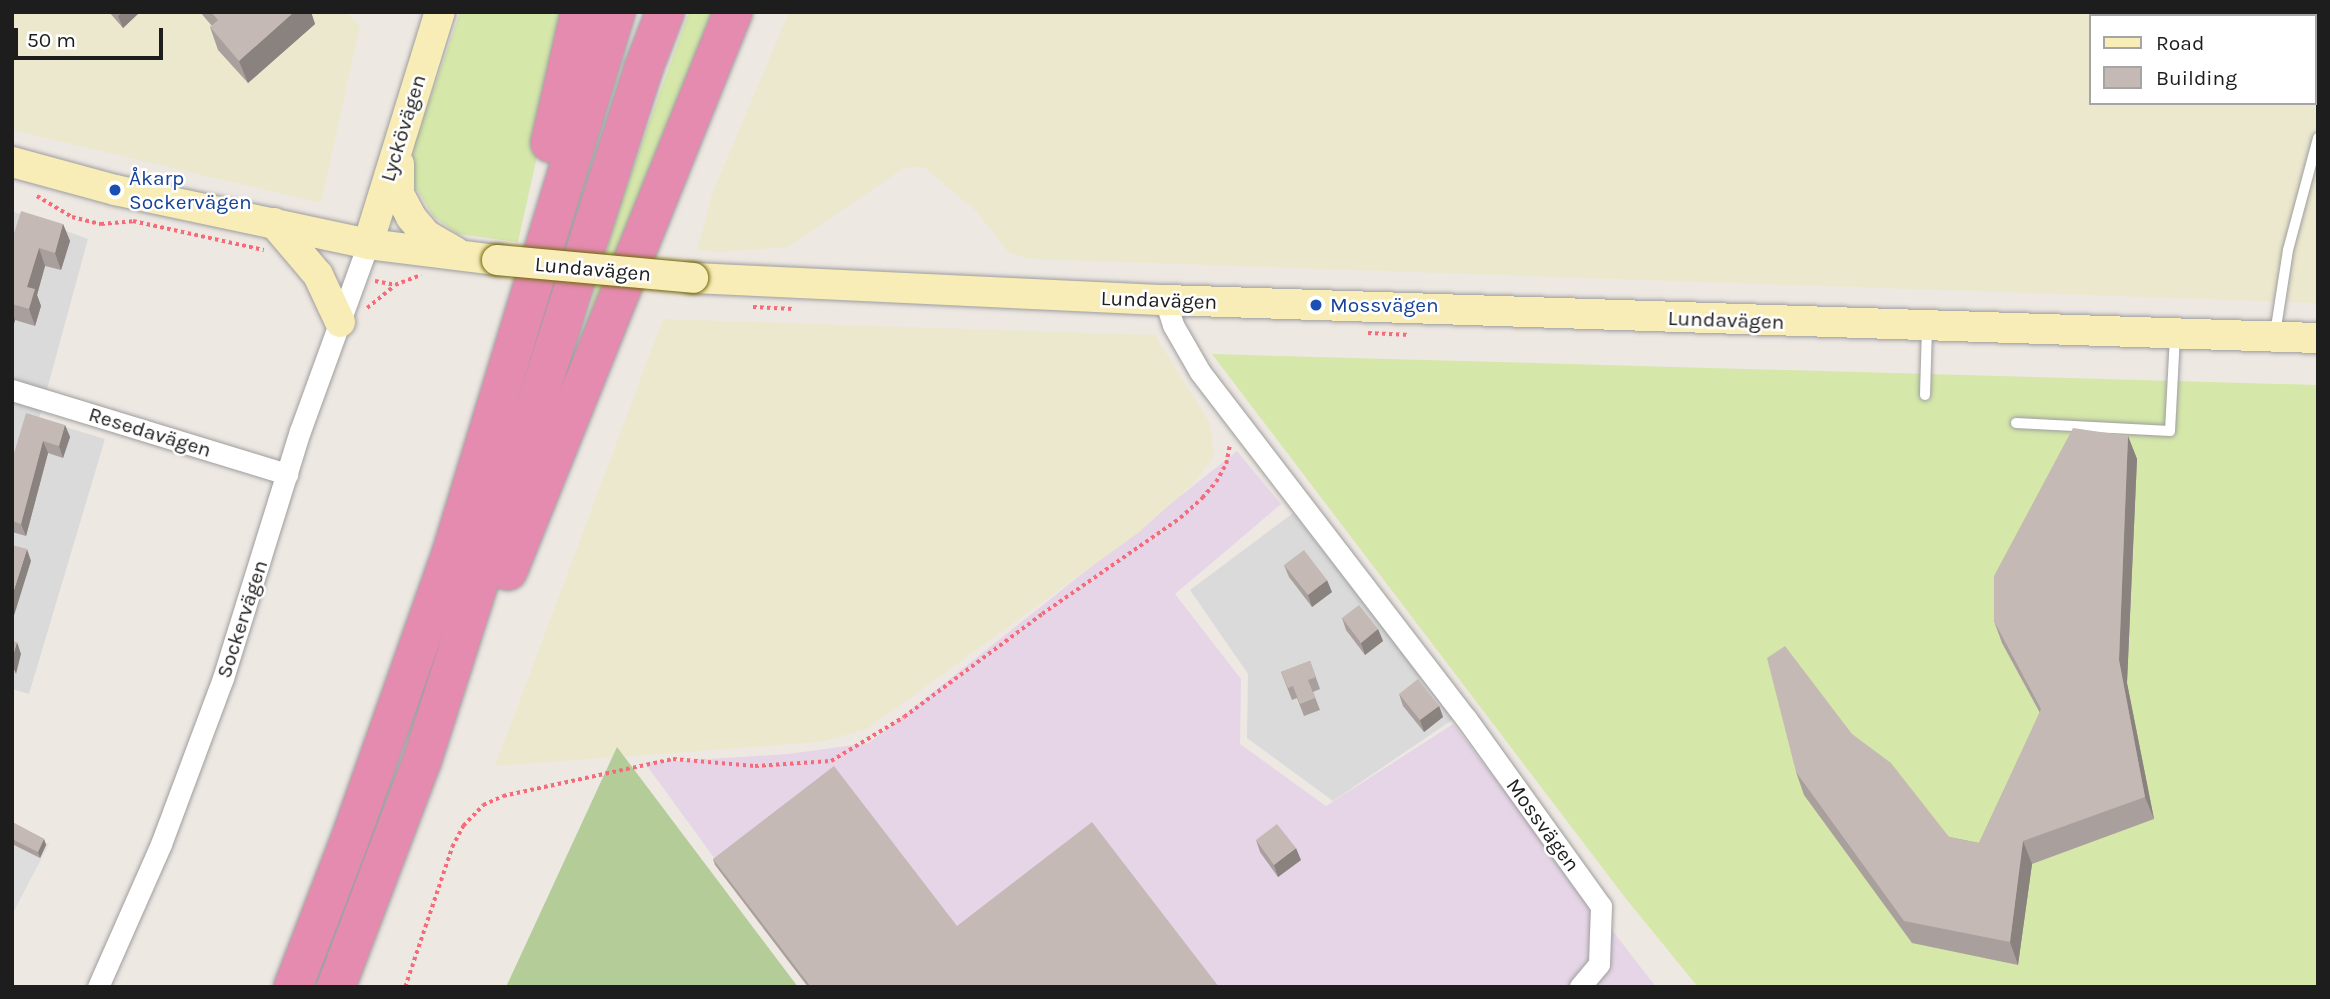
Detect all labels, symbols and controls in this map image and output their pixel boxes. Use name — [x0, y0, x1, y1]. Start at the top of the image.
scale bar — [18, 14, 166, 58]
legend — [2088, 14, 2316, 105]
text: 50 m — [27, 28, 76, 52]
text: Road — [2156, 31, 2204, 55]
text: Building — [2156, 66, 2237, 90]
street label: Lyckövägen — [375, 71, 431, 185]
place label: Åkarp Sockervägen — [129, 165, 252, 215]
marker: Åkarp Sockervägen — [107, 182, 123, 198]
street label: Lundavägen — [534, 251, 652, 287]
street label: Lundavägen — [1100, 285, 1218, 315]
place label: Mossvägen — [1330, 292, 1439, 318]
marker: Mossvägen — [1308, 297, 1324, 313]
street label: Lundavägen — [1667, 305, 1785, 335]
street label: Resedavägen — [86, 401, 214, 463]
street label: Sockervägen — [211, 557, 273, 681]
street label: Mossvägen — [1501, 774, 1585, 876]

